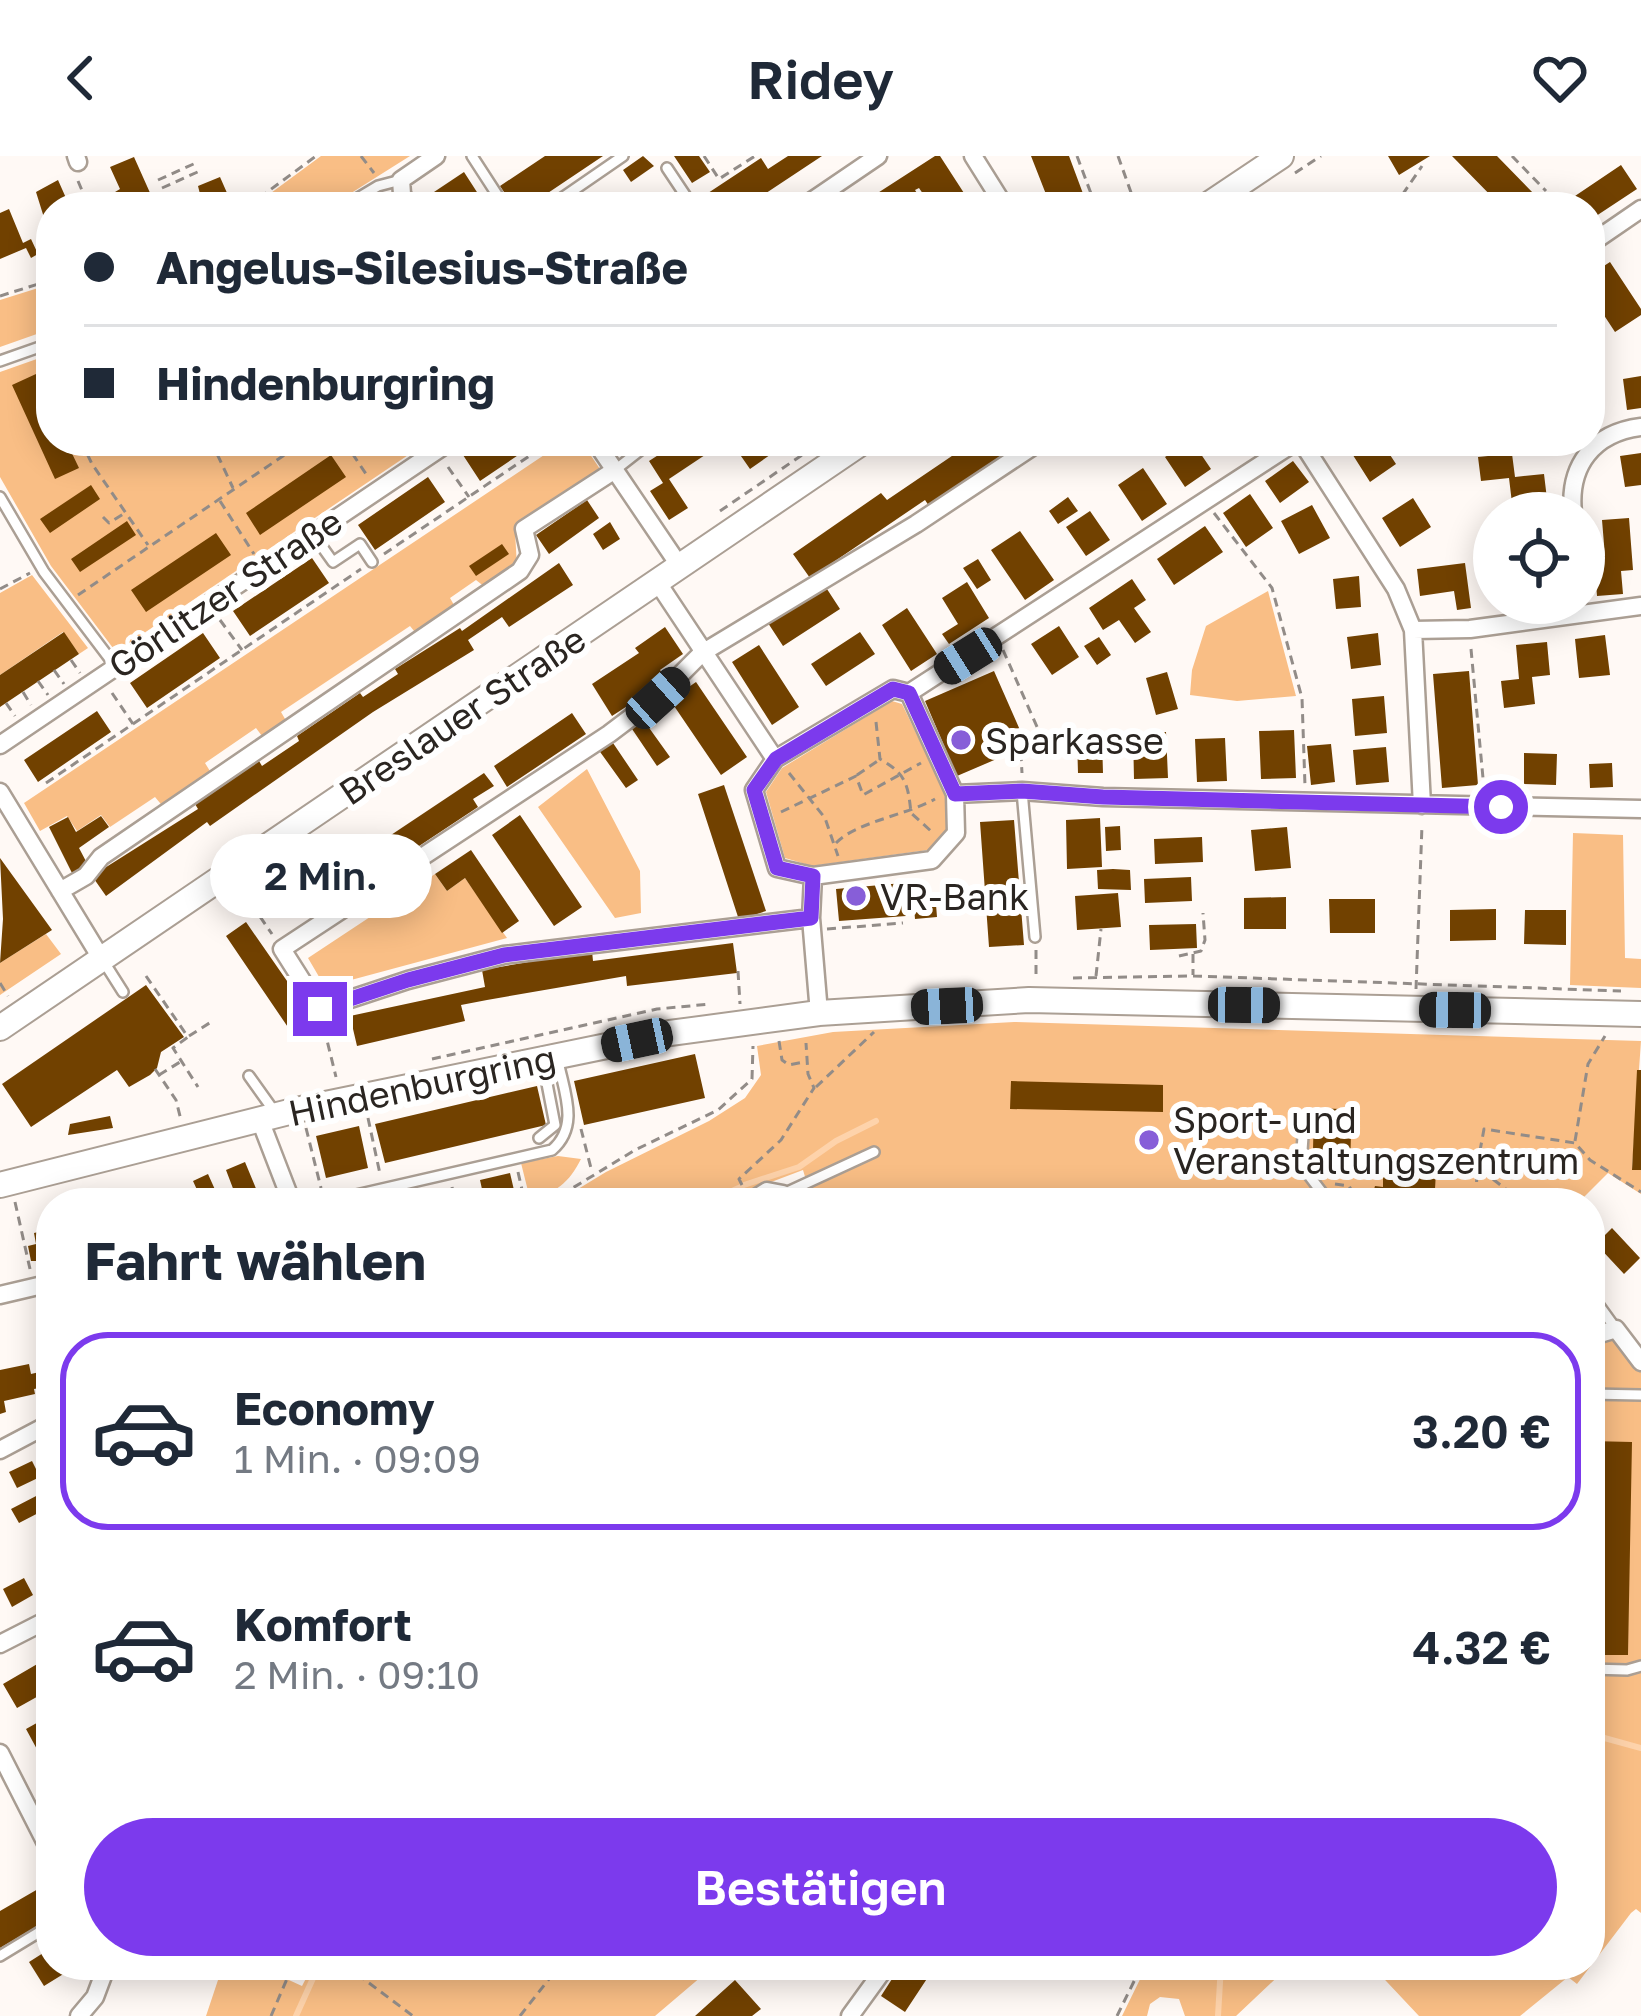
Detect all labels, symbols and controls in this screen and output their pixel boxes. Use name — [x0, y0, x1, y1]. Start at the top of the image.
icon: back — [48, 45, 114, 111]
icon: heart — [1527, 45, 1593, 111]
text: Ridey — [747, 46, 894, 111]
text: Angelus-Silesius-Straße — [156, 240, 688, 294]
text: Hindenburgring — [156, 356, 495, 410]
map controls — [1473, 492, 1605, 624]
button: locate — [1473, 492, 1605, 624]
street label: Görlitzer Straße — [100, 499, 350, 687]
street label: Breslauer Straße — [331, 617, 593, 813]
car — [928, 622, 1008, 690]
car — [619, 661, 697, 735]
place label: Sparkasse — [985, 719, 1164, 762]
marker: Sparkasse — [948, 727, 974, 753]
route start — [1474, 780, 1528, 834]
callout: 2 Min. — [209, 835, 431, 919]
text: 2 Min. — [264, 852, 378, 899]
place label: VR-Bank — [880, 875, 1029, 918]
marker: VR-Bank — [843, 883, 869, 909]
route end — [293, 982, 347, 1036]
car — [910, 986, 984, 1026]
car — [1208, 986, 1280, 1024]
car — [1419, 991, 1491, 1029]
car — [598, 1015, 676, 1065]
street label: Hindenburgring — [284, 1036, 560, 1134]
place label: Sport- und Veranstaltungszentrum — [1173, 1098, 1579, 1182]
marker: Sport- und Veranstaltungszentrum — [1136, 1127, 1162, 1153]
text: Fahrt wählen — [84, 1227, 426, 1292]
icon: car — [90, 1377, 198, 1485]
text: Economy — [234, 1381, 435, 1435]
text: 3.20 € — [1412, 1404, 1551, 1458]
text: 1 Min. · 09:09 — [234, 1435, 481, 1482]
icon: car — [90, 1593, 198, 1701]
text: Komfort — [234, 1597, 412, 1651]
text: 4.32 € — [1412, 1620, 1551, 1674]
text: 2 Min. · 09:10 — [234, 1651, 480, 1698]
button: Bestätigen — [84, 1818, 1557, 1956]

